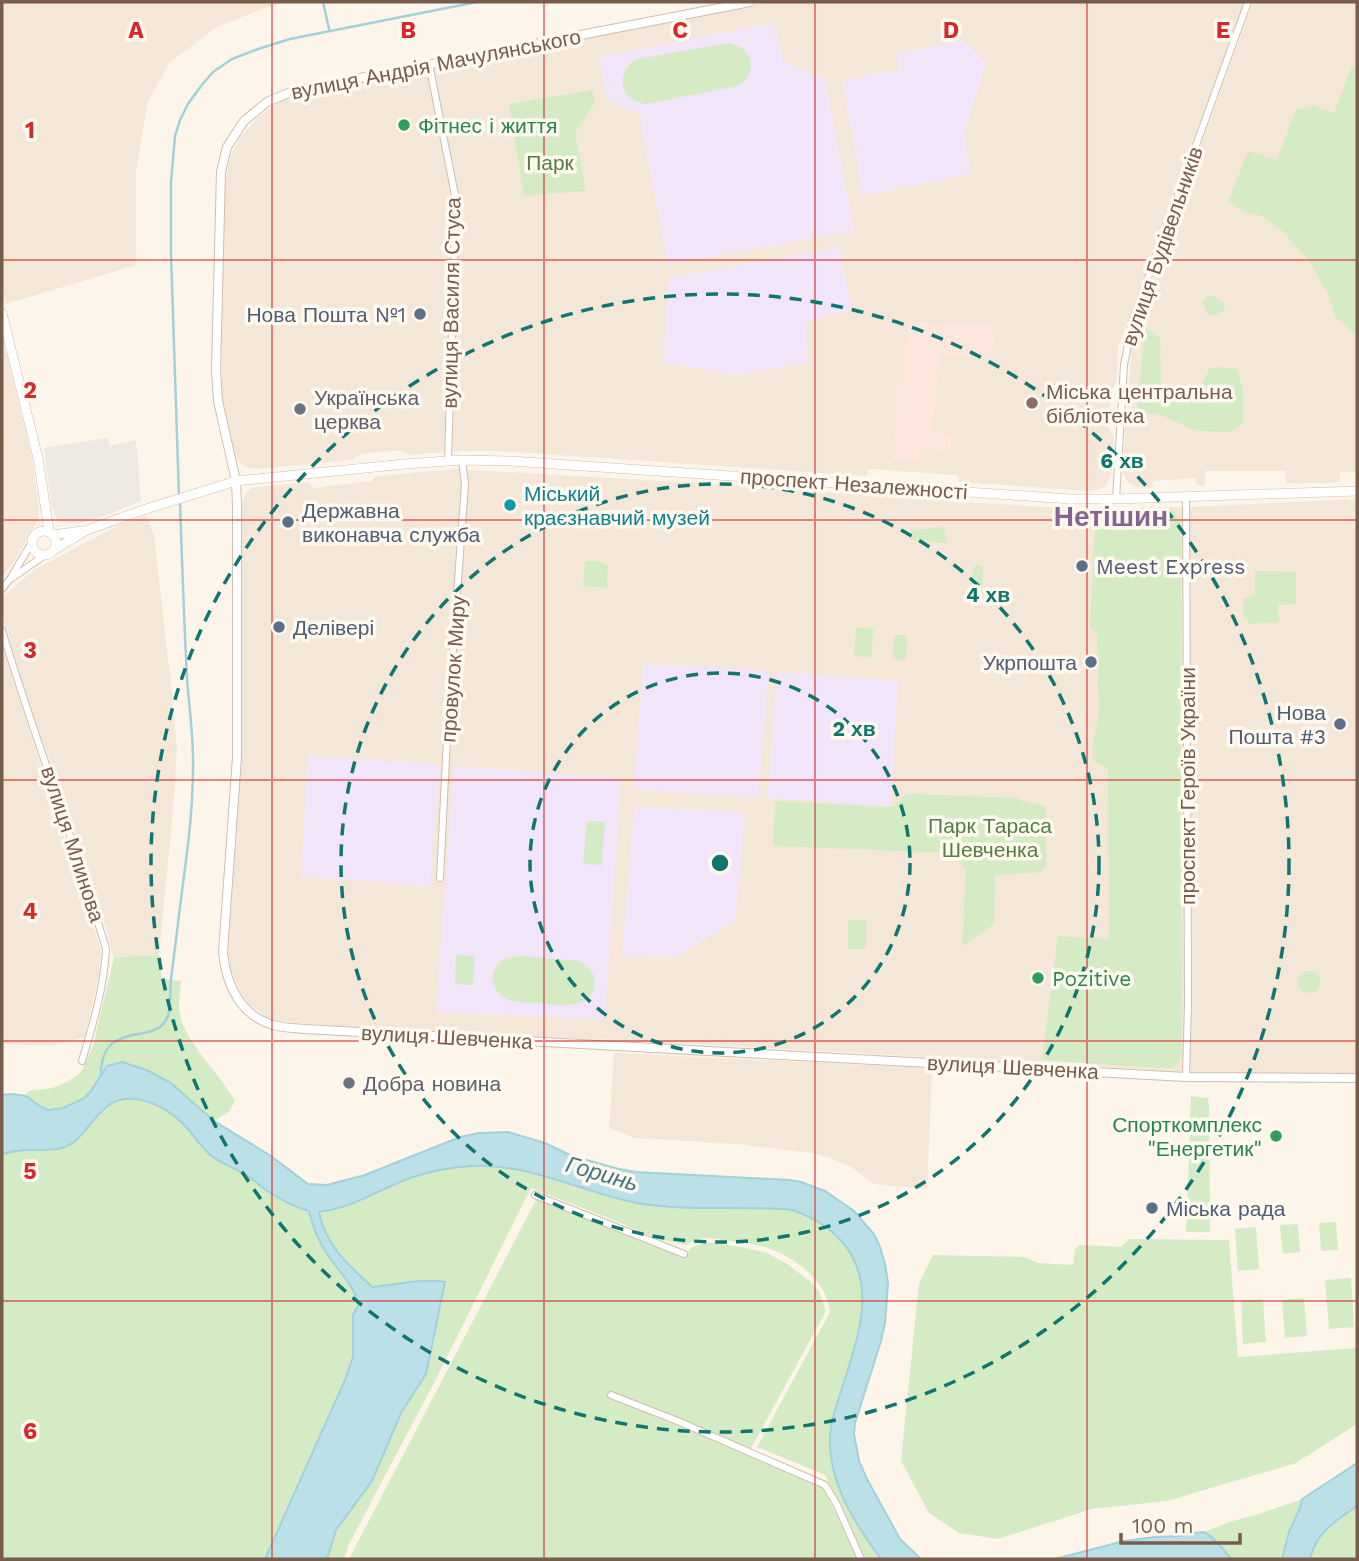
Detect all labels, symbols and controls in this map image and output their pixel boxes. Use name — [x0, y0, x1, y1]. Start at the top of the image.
text: A — [128, 17, 144, 44]
text: B — [400, 17, 416, 44]
text: C — [672, 17, 688, 44]
text: D — [943, 17, 959, 44]
text: E — [1216, 17, 1230, 44]
street label: вулиця Андрія Мачулянського — [289, 24, 583, 104]
place label: Фітнес і життя — [418, 113, 557, 138]
text: 1 — [25, 117, 35, 144]
marker: Фітнес і життя — [396, 117, 412, 133]
street label: вулиця Будівельників — [1116, 143, 1208, 349]
park label: Парк — [526, 150, 575, 175]
street label: вулиця Василя Стуса — [437, 197, 465, 409]
place label: Нова Пошта №1 — [246, 302, 406, 327]
marker: Нова Пошта №1 — [412, 306, 428, 322]
text: 2 — [23, 377, 37, 404]
place label: Міська центральна бібліотека — [1046, 379, 1233, 428]
place label: Українська церква — [314, 385, 419, 434]
marker: Міська центральна бібліотека — [1024, 395, 1040, 411]
marker: Українська церква — [292, 401, 308, 417]
text: 6 хв — [1100, 448, 1144, 473]
street label: проспект Незалежності — [739, 464, 969, 504]
place label: Міський краєзнавчий музей — [524, 481, 710, 530]
marker: Міський краєзнавчий музей — [502, 497, 518, 513]
place label: Державна виконавча служба — [302, 498, 481, 547]
district label: Нетішин — [1054, 500, 1168, 533]
marker: Державна виконавча служба — [280, 514, 296, 530]
place label: Meest Express — [1096, 554, 1245, 579]
marker: Meest Express — [1074, 558, 1090, 574]
text: 4 хв — [966, 582, 1010, 607]
street label: провулок Миру — [435, 594, 471, 743]
place label: Делівері — [293, 615, 374, 640]
marker: Делівері — [271, 619, 287, 635]
text: 3 — [23, 637, 37, 664]
place label: Укрпошта — [983, 650, 1077, 675]
marker: Укрпошта — [1083, 654, 1099, 670]
street label: проспект Героїв України — [1175, 667, 1200, 905]
place label: Нова Пошта #3 — [1228, 700, 1326, 749]
text: 2 хв — [832, 716, 876, 741]
marker: Нова Пошта #3 — [1332, 716, 1348, 732]
street label: вулиця Млинова — [36, 763, 110, 925]
park label: Парк Тараса Шевченка — [928, 813, 1052, 862]
centre of rings — [708, 851, 732, 875]
text: 4 — [23, 898, 38, 925]
place label: Pozitive — [1052, 966, 1131, 991]
marker: Pozitive — [1030, 970, 1046, 986]
street label: вулиця Шевченка — [360, 1020, 534, 1054]
street label: вулиця Шевченка — [926, 1050, 1100, 1084]
place label: Добра новина — [363, 1071, 501, 1096]
marker: Добра новина — [341, 1075, 357, 1091]
place label: Спорткомплекс "Енергетик" — [1112, 1112, 1262, 1161]
marker: Спорткомплекс "Енергетик" — [1268, 1128, 1284, 1144]
water label: Горинь — [563, 1151, 641, 1197]
text: 5 — [23, 1158, 37, 1185]
place label: Міська рада — [1166, 1196, 1286, 1221]
marker: Міська рада — [1144, 1200, 1160, 1216]
text: 6 — [23, 1418, 37, 1445]
scale bar — [1121, 1502, 1240, 1546]
text: 100 m — [1132, 1513, 1194, 1538]

